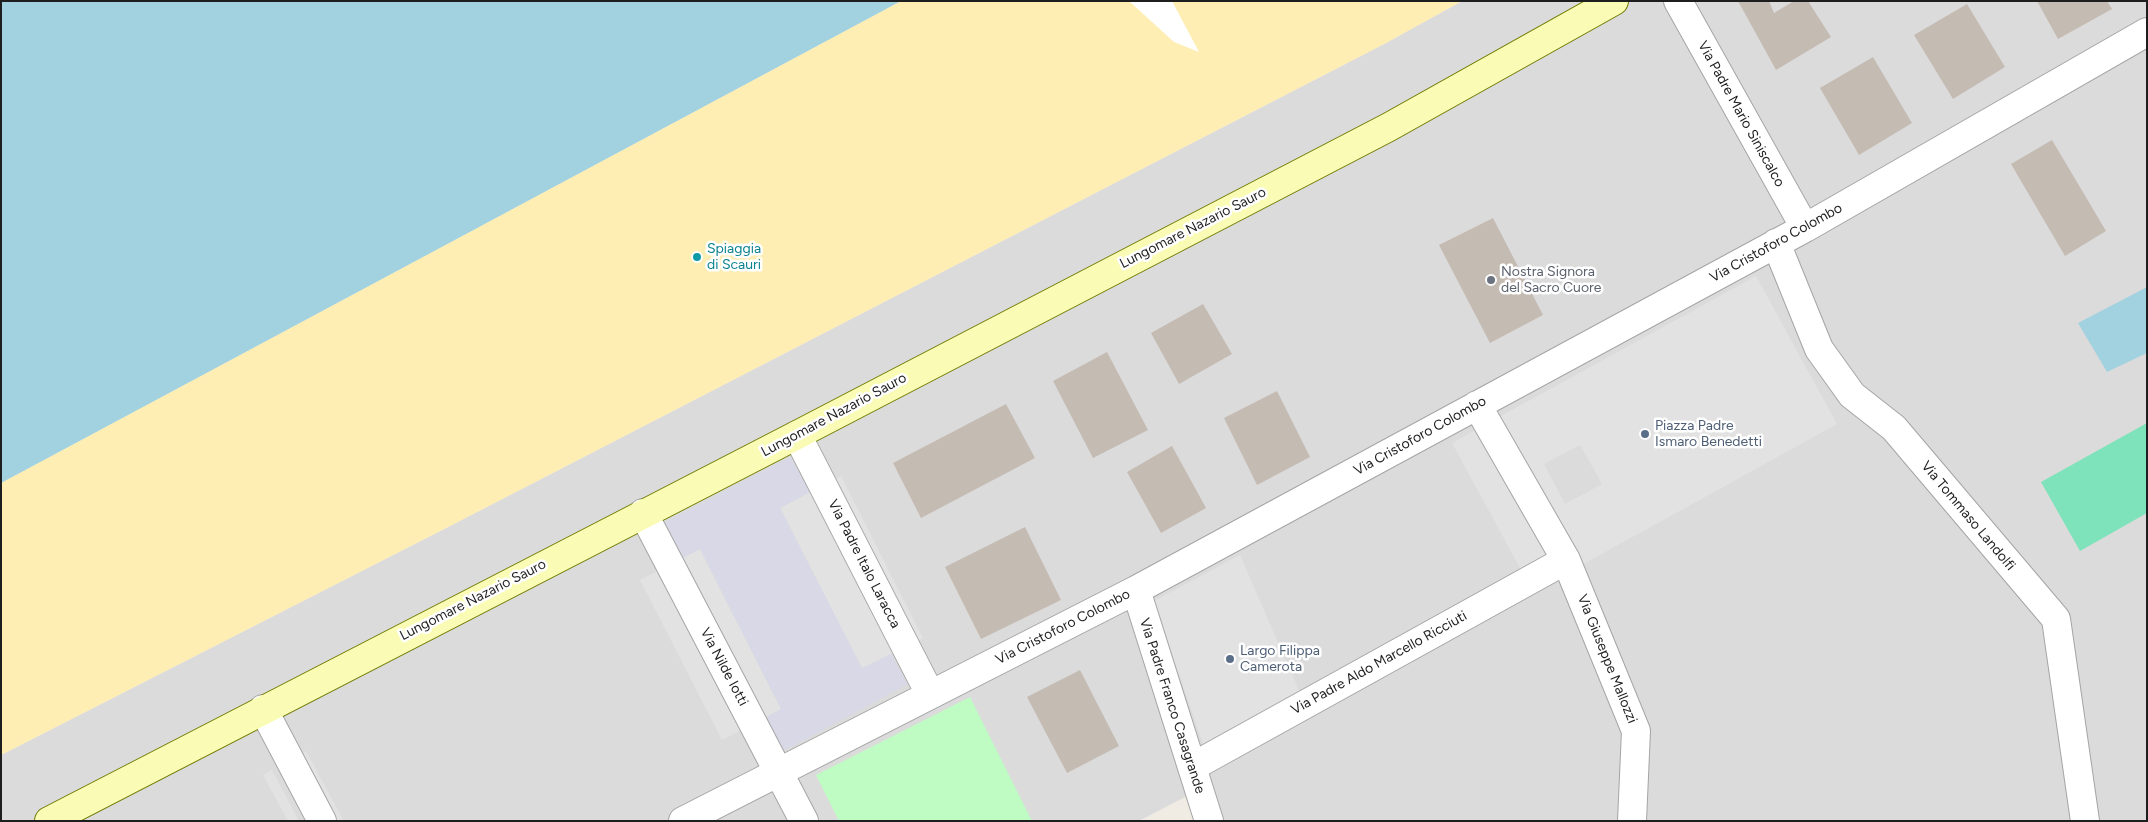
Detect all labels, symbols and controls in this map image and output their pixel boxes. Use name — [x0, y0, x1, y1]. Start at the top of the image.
street label: Via Padre Mario Siniscalco — [1694, 38, 1788, 190]
street label: Lungomare Nazario Sauro — [1117, 184, 1269, 272]
street label: Via Cristoforo Colombo — [1707, 200, 1845, 286]
place label: Spiaggia di Scauri — [707, 241, 761, 274]
marker: Spiaggia di Scauri — [691, 251, 703, 263]
place label: Nostra Signora del Sacro Cuore — [1501, 264, 1601, 296]
marker: Nostra Signora del Sacro Cuore — [1485, 274, 1497, 286]
street label: Lungomare Nazario Sauro — [759, 370, 909, 460]
street label: Via Cristoforo Colombo — [1351, 393, 1489, 479]
place label: Piazza Padre Ismaro Benedetti — [1655, 418, 1762, 451]
marker: Piazza Padre Ismaro Benedetti — [1639, 428, 1651, 440]
street label: Via Tommaso Landolfi — [1917, 458, 2019, 574]
street label: Via Padre Italo Laracca — [824, 497, 904, 631]
street label: Lungomare Nazario Sauro — [397, 556, 549, 644]
street label: Via Cristoforo Colombo — [993, 586, 1133, 668]
street label: Via Giuseppe Mallozzi — [1573, 592, 1641, 726]
street label: Via Padre Aldo Marcello Ricciuti — [1288, 608, 1470, 718]
street label: Via Padre Franco Casagrande — [1136, 616, 1208, 796]
street label: Via Nilde Iotti — [696, 625, 752, 709]
place label: Largo Filippa Camerota — [1240, 643, 1320, 676]
marker: Largo Filippa Camerota — [1224, 653, 1236, 665]

